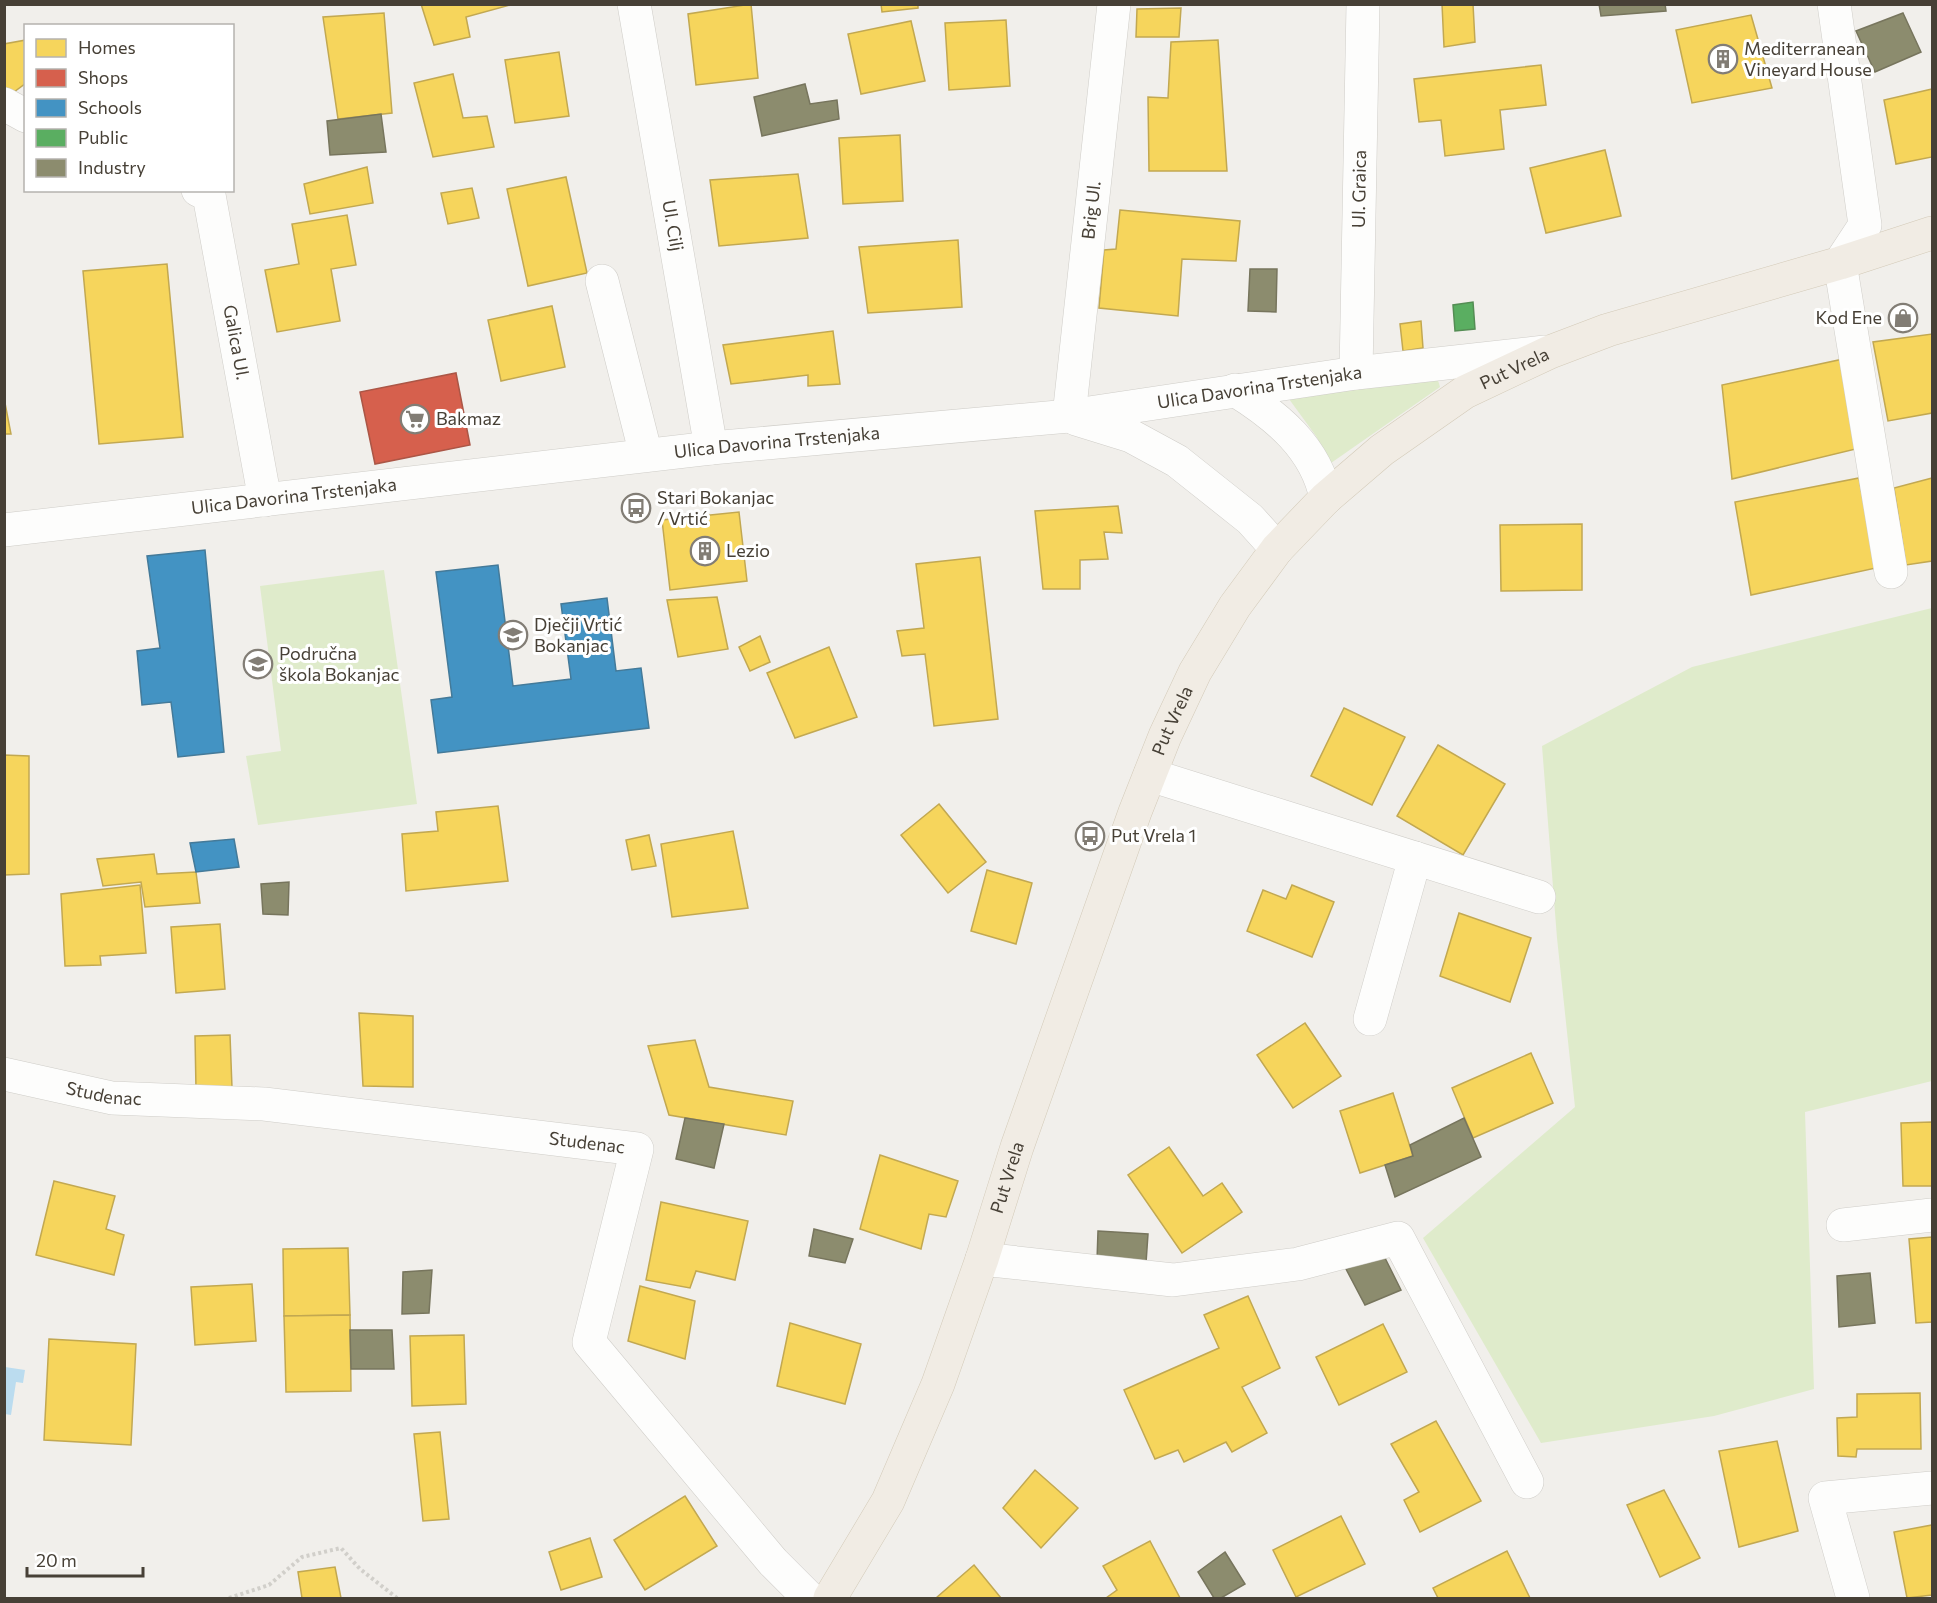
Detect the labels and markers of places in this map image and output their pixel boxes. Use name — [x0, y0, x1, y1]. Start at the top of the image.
place label: Mediterranean Vineyard House — [1744, 37, 1872, 80]
building icon: Mediterranean Vineyard House — [1707, 43, 1739, 75]
shop icon: Kod Ene — [1887, 302, 1919, 334]
place label: Kod Ene — [1815, 306, 1882, 328]
supermarket icon: Bakmaz — [399, 403, 431, 435]
place label: Bakmaz — [436, 407, 501, 429]
place label: Stari Bokanjac / Vrtić — [657, 486, 774, 529]
bus stop icon: Stari Bokanjac / Vrtić — [620, 492, 652, 524]
building icon: Lezio — [689, 535, 721, 567]
place label: Lezio — [726, 539, 770, 561]
place label: Dječji Vrtić Bokanjac — [534, 613, 623, 656]
school or university icon: Dječji Vrtić Bokanjac — [497, 619, 529, 651]
place label: Područna škola Bokanjac — [279, 642, 400, 685]
school or university icon: Područna škola Bokanjac — [242, 648, 274, 680]
bus stop icon: Put Vrela 1 — [1074, 820, 1106, 852]
place label: Put Vrela 1 — [1111, 824, 1196, 846]

